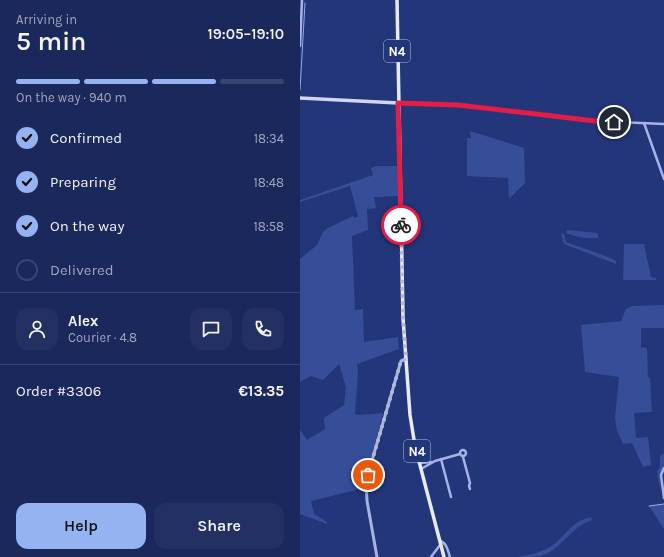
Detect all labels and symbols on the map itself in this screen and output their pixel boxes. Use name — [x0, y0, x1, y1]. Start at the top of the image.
road number: N4 — [384, 40, 410, 62]
pin — [597, 105, 631, 139]
courier — [381, 205, 421, 245]
road number: N4 — [404, 440, 430, 462]
pin — [351, 458, 385, 492]

